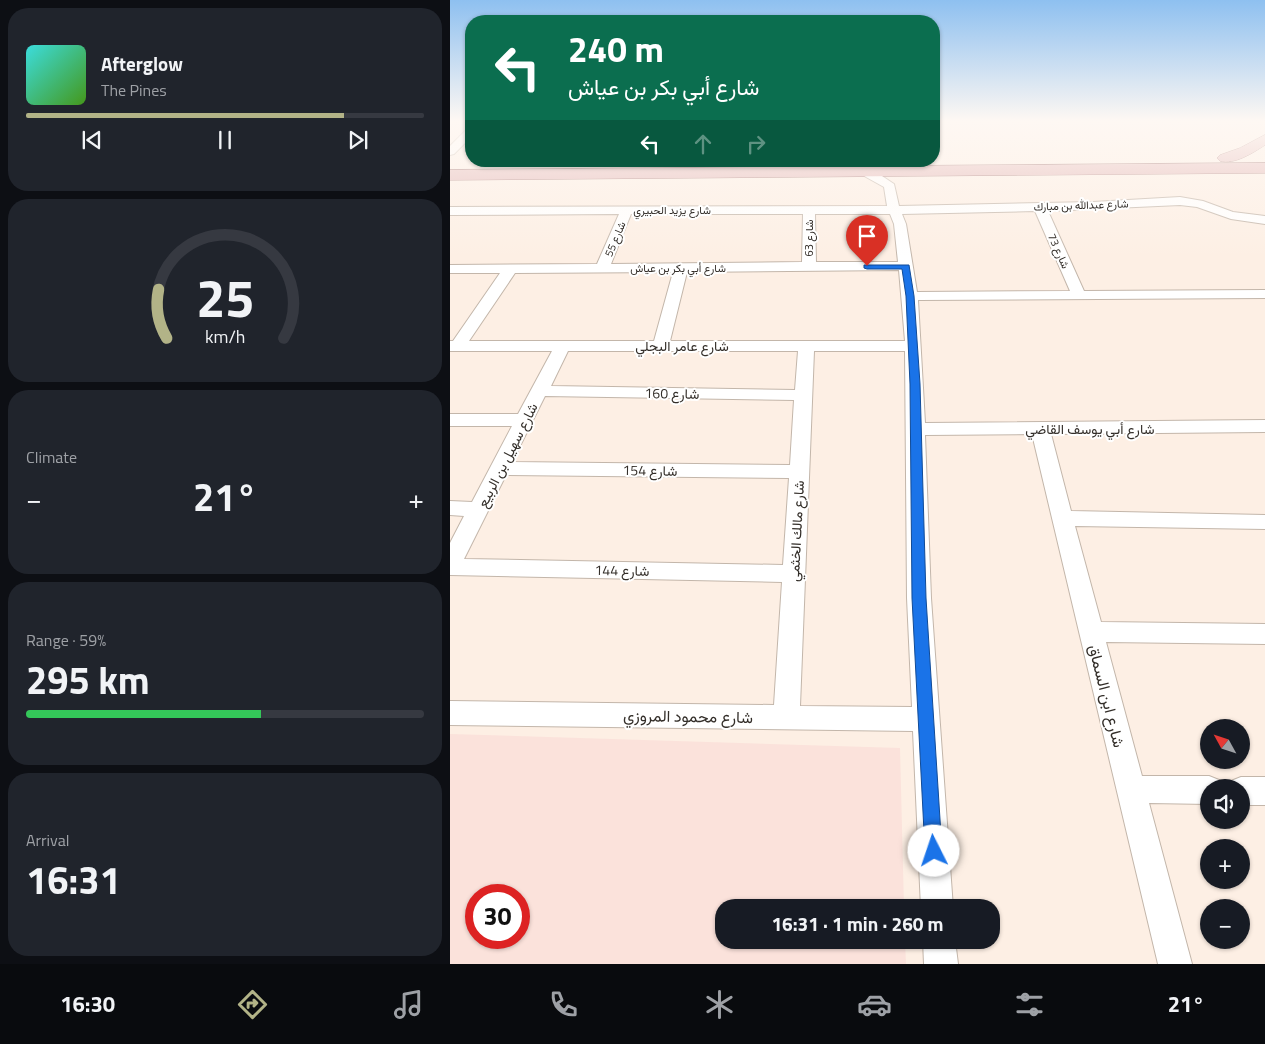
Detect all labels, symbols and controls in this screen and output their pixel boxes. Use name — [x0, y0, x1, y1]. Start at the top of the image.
text: 240 m — [568, 22, 664, 76]
icon: left — [485, 35, 550, 100]
text: Afterglow — [101, 49, 183, 78]
text: شارع أبي بكر بن عياش — [568, 70, 759, 104]
text: The Pines — [101, 78, 167, 102]
icon: previous — [78, 126, 106, 154]
icon: pause — [211, 126, 239, 154]
icon: next — [344, 126, 372, 154]
icon: left — [636, 130, 664, 158]
icon: ahead — [689, 130, 717, 158]
icon: right — [742, 130, 770, 158]
street label: شارع عبدالله بن مبارك — [1033, 195, 1129, 215]
street label: شارع يزيد الحبيري — [633, 202, 711, 220]
pin — [846, 215, 888, 266]
street label: شارع 55 — [600, 219, 630, 259]
street label: شارع 63 — [801, 219, 817, 256]
icon: arrive — [853, 222, 881, 250]
street label: شارع 73 — [1044, 231, 1074, 271]
text: 25 — [196, 258, 254, 337]
street label: شارع أبي بكر بن عياش — [630, 260, 726, 278]
text: km/h — [205, 323, 245, 350]
street label: شارع عامر البجلي — [635, 335, 729, 358]
street label: شارع 160 — [644, 382, 700, 405]
street label: شارع سهيل بن الربيع — [471, 399, 543, 512]
street label: شارع أبي يوسف القاضي — [1025, 418, 1155, 441]
text: Climate — [26, 445, 77, 469]
street label: شارع 154 — [622, 459, 678, 482]
text: 21° — [193, 468, 257, 526]
text: − — [26, 477, 42, 520]
text: + — [408, 477, 424, 520]
street label: شارع مالك الخثمي — [783, 480, 811, 582]
street label: شارع 144 — [594, 559, 650, 582]
text: Range · 59% — [26, 628, 106, 652]
street label: شارع ابن السماق — [1083, 642, 1131, 750]
text: 295 km — [26, 651, 150, 709]
street label: شارع محمود المروزي — [623, 703, 753, 731]
north arrow — [1200, 719, 1250, 769]
map controls — [1200, 719, 1250, 949]
button: sound — [1200, 779, 1250, 829]
position arrow — [907, 824, 959, 876]
text: Arrival — [26, 828, 69, 852]
button: + — [1200, 839, 1250, 889]
text: 16:31 — [26, 851, 121, 909]
speed limit sign: 30 — [465, 884, 530, 949]
button: − — [1200, 899, 1250, 949]
text: 16:31 · 1 min · 260 m — [771, 909, 944, 938]
text: 16:30 — [60, 987, 115, 1021]
icon: directions — [235, 987, 270, 1022]
icon: music — [391, 987, 426, 1022]
icon: phone — [546, 987, 581, 1022]
icon: climate — [702, 987, 737, 1022]
icon: car — [857, 987, 892, 1022]
icon: filters — [1012, 987, 1047, 1022]
text: 21° — [1168, 987, 1205, 1021]

